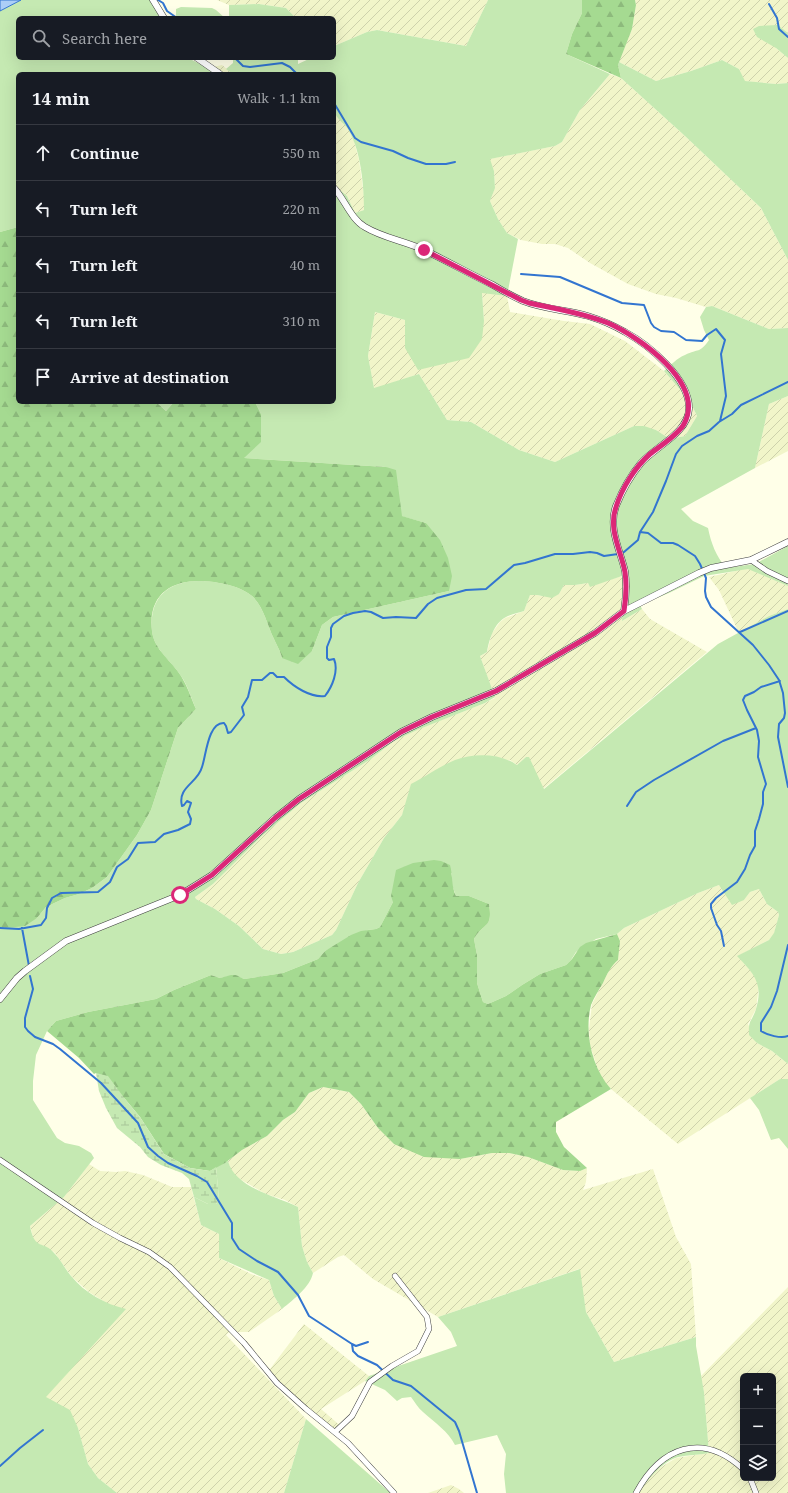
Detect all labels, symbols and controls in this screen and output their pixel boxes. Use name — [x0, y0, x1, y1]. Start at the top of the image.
search box — [16, 16, 336, 60]
icon: search — [30, 27, 52, 49]
text: Search here — [62, 28, 147, 48]
text: 14 min — [32, 87, 90, 110]
text: Walk · 1.1 km — [237, 89, 320, 107]
icon: ahead — [32, 142, 54, 164]
text: Continue — [70, 143, 139, 163]
text: 550 m — [283, 144, 320, 162]
icon: left — [32, 198, 54, 220]
text: Turn left — [70, 199, 138, 219]
text: 220 m — [283, 200, 320, 218]
route end — [415, 241, 433, 259]
icon: left — [32, 254, 54, 276]
text: Turn left — [70, 255, 138, 275]
text: 40 m — [290, 256, 320, 274]
icon: left — [32, 310, 54, 332]
text: Turn left — [70, 311, 138, 331]
text: 310 m — [283, 312, 320, 330]
icon: arrive — [32, 366, 54, 388]
text: Arrive at destination — [70, 367, 229, 387]
route start — [171, 886, 189, 904]
map controls — [740, 1373, 776, 1481]
button: + — [740, 1373, 776, 1409]
button: − — [740, 1409, 776, 1445]
button: layers — [740, 1445, 776, 1481]

